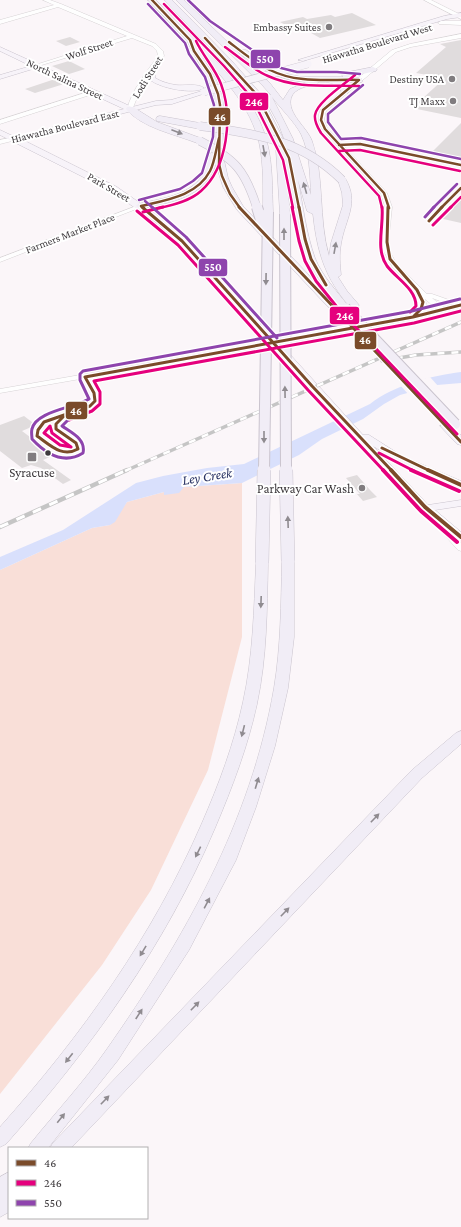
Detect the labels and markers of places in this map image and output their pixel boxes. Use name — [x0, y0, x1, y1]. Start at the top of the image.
place label: Embassy Suites — [253, 21, 321, 34]
marker: Embassy Suites — [324, 22, 334, 32]
place label: Destiny USA — [389, 73, 445, 86]
marker: Destiny USA — [447, 74, 457, 84]
place label: TJ Maxx — [409, 95, 445, 108]
marker: TJ Maxx — [448, 96, 458, 106]
unlabelled marker — [43, 448, 53, 458]
marker: Syracuse — [26, 451, 38, 463]
place label: Syracuse — [9, 465, 55, 480]
place label: Parkway Car Wash — [257, 481, 354, 496]
marker: Parkway Car Wash — [357, 483, 367, 493]

